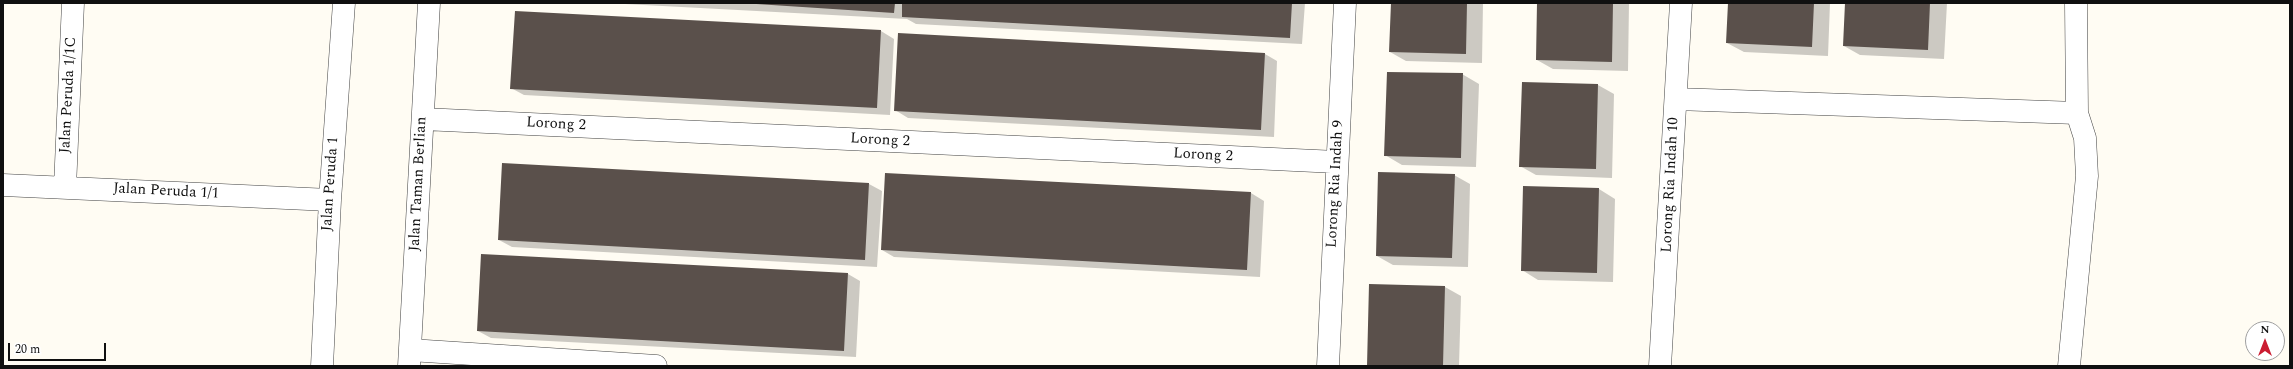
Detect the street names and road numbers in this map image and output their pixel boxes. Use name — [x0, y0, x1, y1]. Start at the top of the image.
street label: Jalan Peruda 1/1C — [57, 36, 81, 154]
street label: Lorong 2 — [526, 114, 586, 136]
street label: Jalan Taman Berlian — [406, 116, 432, 252]
street label: Lorong Ria Indah 10 — [1658, 117, 1684, 253]
street label: Lorong Ria Indah 9 — [1324, 120, 1348, 248]
street label: Lorong 2 — [850, 130, 910, 152]
street label: Jalan Peruda 1 — [319, 136, 343, 232]
street label: Lorong 2 — [1173, 145, 1233, 167]
street label: Jalan Peruda 1/1 — [113, 180, 219, 204]

